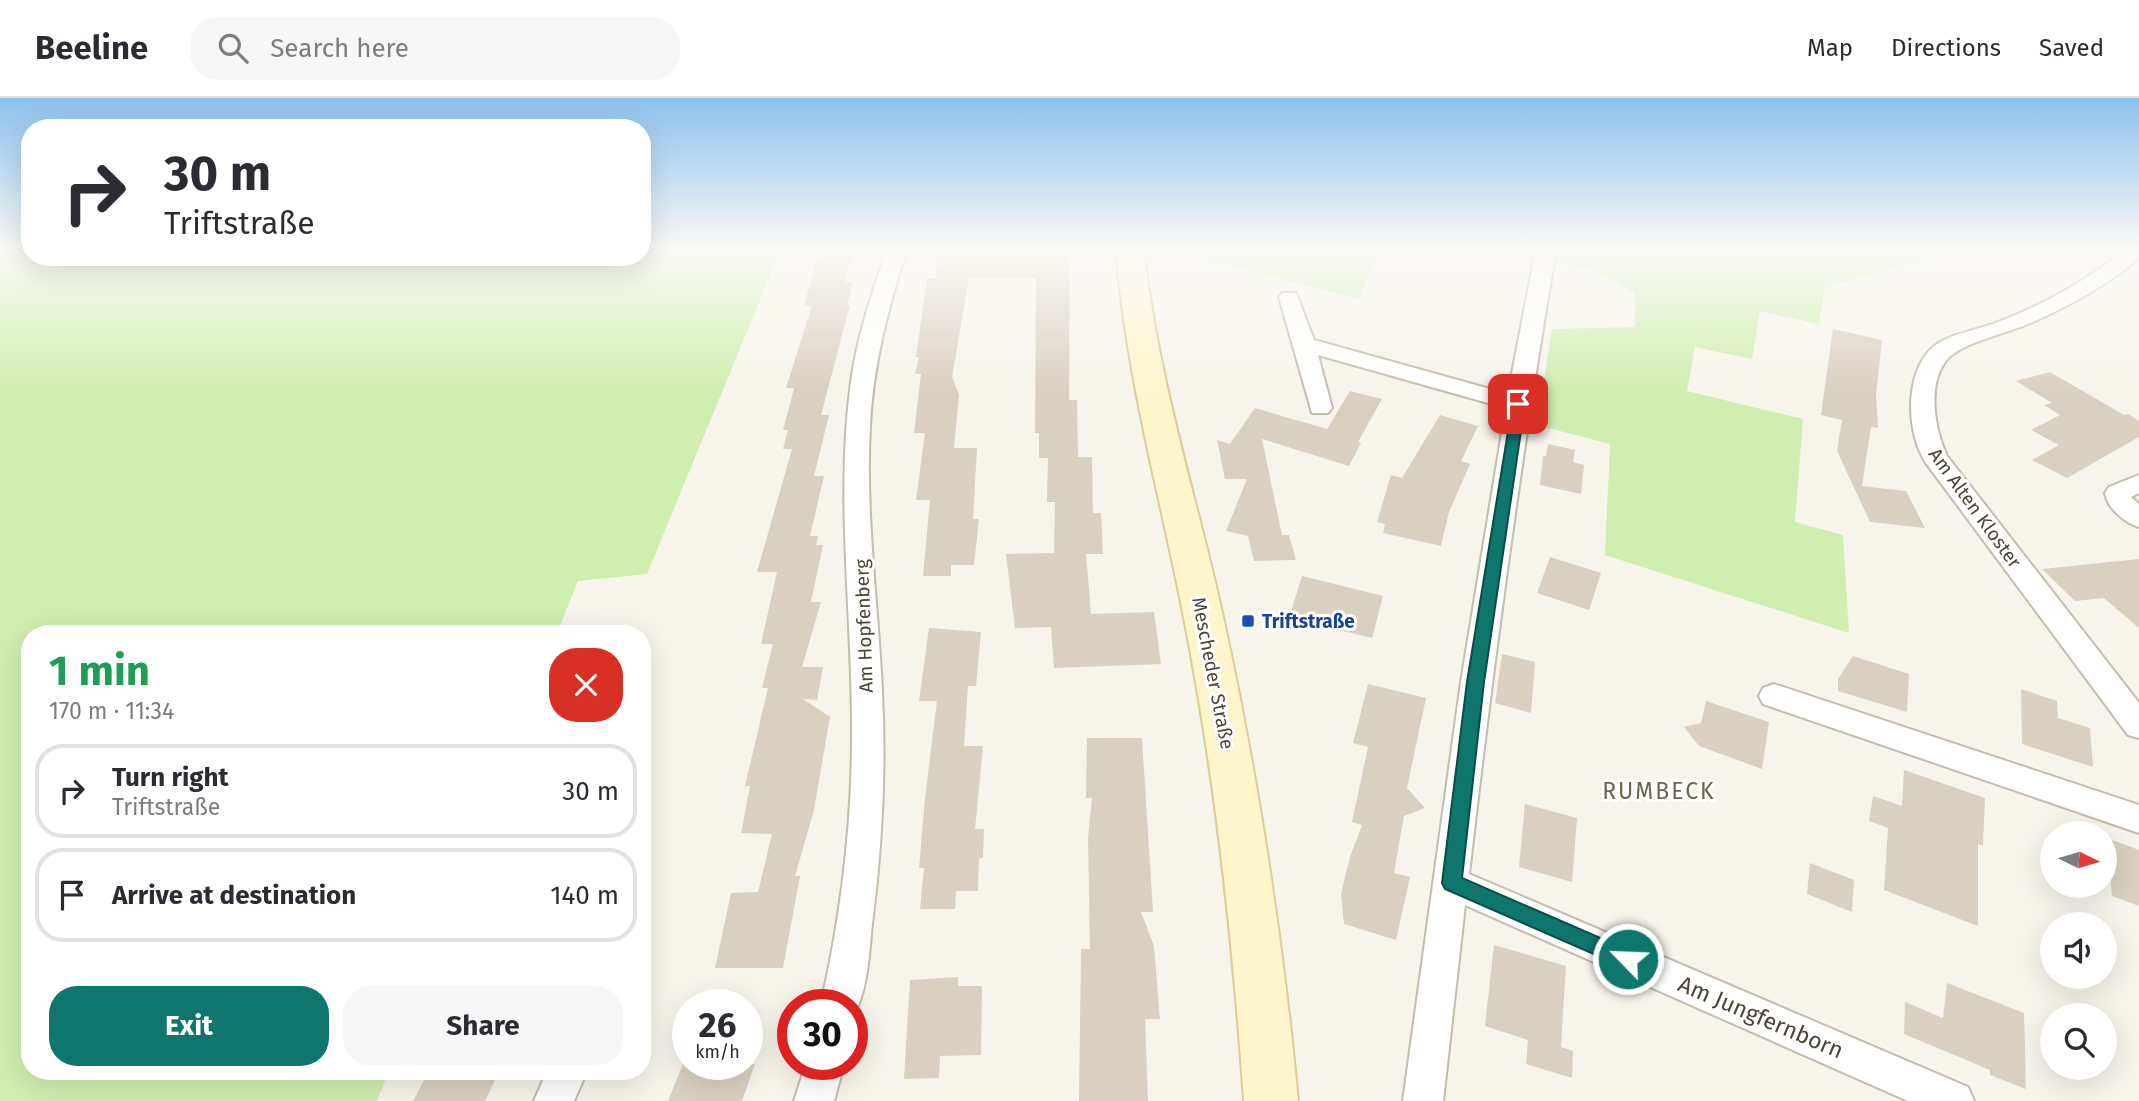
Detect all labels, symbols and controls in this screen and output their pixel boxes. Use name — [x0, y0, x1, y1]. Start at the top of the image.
search box — [190, 17, 680, 80]
text: Beeline — [35, 28, 148, 68]
icon: search — [214, 29, 252, 67]
text: Search here — [270, 33, 409, 64]
text: Map — [1807, 34, 1853, 62]
text: Directions — [1891, 34, 2001, 62]
text: Saved — [2039, 34, 2104, 62]
text: 30 m — [164, 144, 271, 203]
icon: right — [49, 147, 140, 238]
text: Triftstraße — [164, 204, 315, 242]
pin — [1488, 374, 1548, 434]
icon: arrive — [1499, 385, 1537, 423]
street label: Am Alten Kloster — [1924, 444, 2027, 573]
street label: Am Hopfenberg — [850, 559, 878, 693]
street label: Mescheder Straße — [1187, 595, 1239, 751]
place label: Triftstraße — [1262, 610, 1355, 633]
marker: Triftstraße — [1240, 613, 1256, 629]
text: 1 min — [49, 646, 150, 696]
button: close — [549, 648, 623, 722]
text: 170 m · 11:34 — [49, 697, 174, 725]
text: Turn right — [112, 762, 229, 793]
icon: right — [53, 772, 91, 810]
text: 30 m — [562, 776, 619, 807]
district label: RUMBECK — [1602, 777, 1716, 805]
text: Triftstraße — [112, 793, 220, 821]
north arrow — [2040, 821, 2118, 898]
map controls — [2040, 821, 2117, 1080]
icon: arrive — [53, 876, 91, 914]
text: Arrive at destination — [112, 880, 356, 911]
text: 140 m — [550, 880, 619, 911]
button: sound — [2040, 912, 2117, 989]
position arrow — [1591, 922, 1665, 996]
street label: Am Jungfernborn — [1674, 970, 1848, 1064]
button: Exit — [49, 986, 329, 1066]
button: Share — [343, 986, 623, 1066]
speed limit sign: 30 — [777, 989, 868, 1080]
button: search — [2040, 1003, 2117, 1080]
text: 26 — [699, 1004, 736, 1046]
text: km/h — [695, 1041, 740, 1063]

